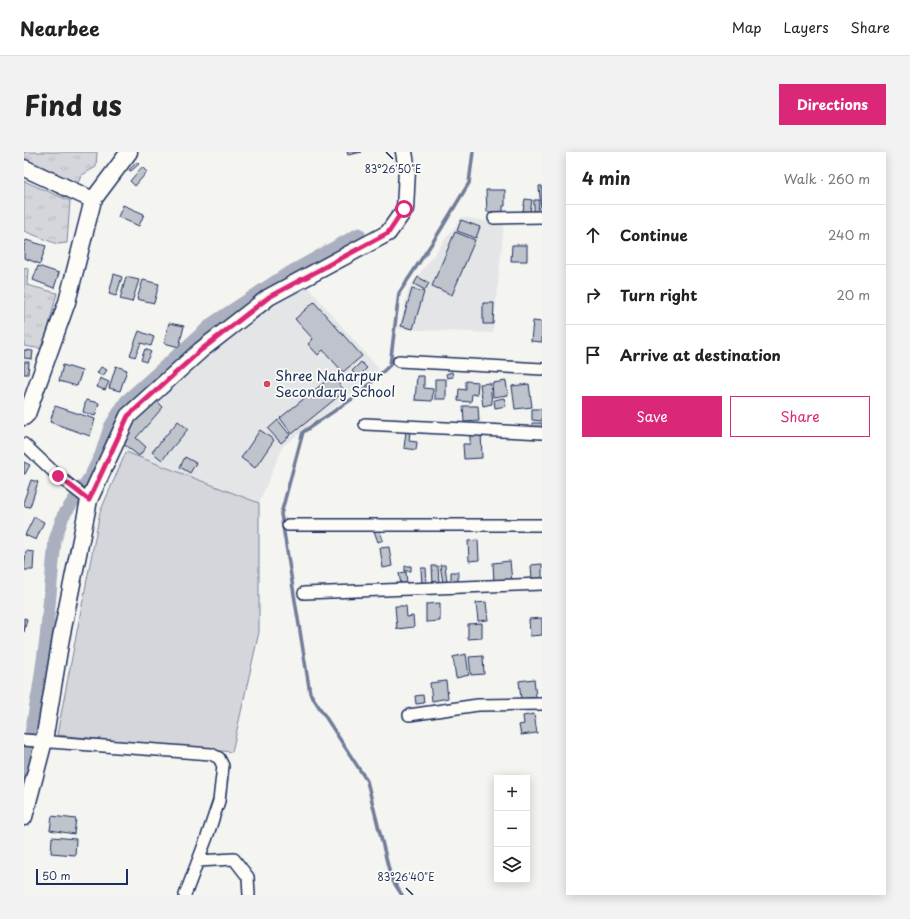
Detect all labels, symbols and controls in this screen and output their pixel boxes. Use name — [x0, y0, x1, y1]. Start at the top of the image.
text: Nearbee — [20, 14, 100, 42]
text: Map — [732, 17, 762, 38]
text: Layers — [784, 17, 829, 38]
text: Share — [851, 17, 890, 38]
text: Find us — [24, 83, 122, 126]
button: Directions — [779, 84, 886, 125]
text: 83°26'50"E — [365, 161, 421, 176]
text: 4 min — [582, 165, 630, 191]
text: Walk · 260 m — [784, 169, 870, 188]
route start — [395, 200, 413, 218]
text: Continue — [620, 223, 688, 246]
icon: ahead — [582, 224, 604, 246]
text: 240 m — [828, 225, 870, 244]
text: Turn right — [620, 283, 697, 306]
icon: right — [582, 284, 604, 306]
text: 20 m — [836, 285, 870, 304]
text: Arrive at destination — [620, 343, 781, 366]
icon: arrive — [582, 344, 604, 366]
place label: Shree Naharpur Secondary School — [275, 365, 395, 402]
marker: Shree Naharpur Secondary School — [262, 379, 272, 389]
button: Save — [582, 396, 722, 437]
button: Share — [730, 396, 870, 437]
route end — [49, 467, 67, 485]
map controls — [494, 775, 530, 883]
button: + — [494, 775, 530, 811]
button: − — [494, 811, 530, 847]
button: layers — [494, 847, 530, 883]
scale bar — [36, 867, 128, 886]
text: 50 m — [42, 867, 71, 884]
text: 83°26'40"E — [378, 869, 434, 884]

